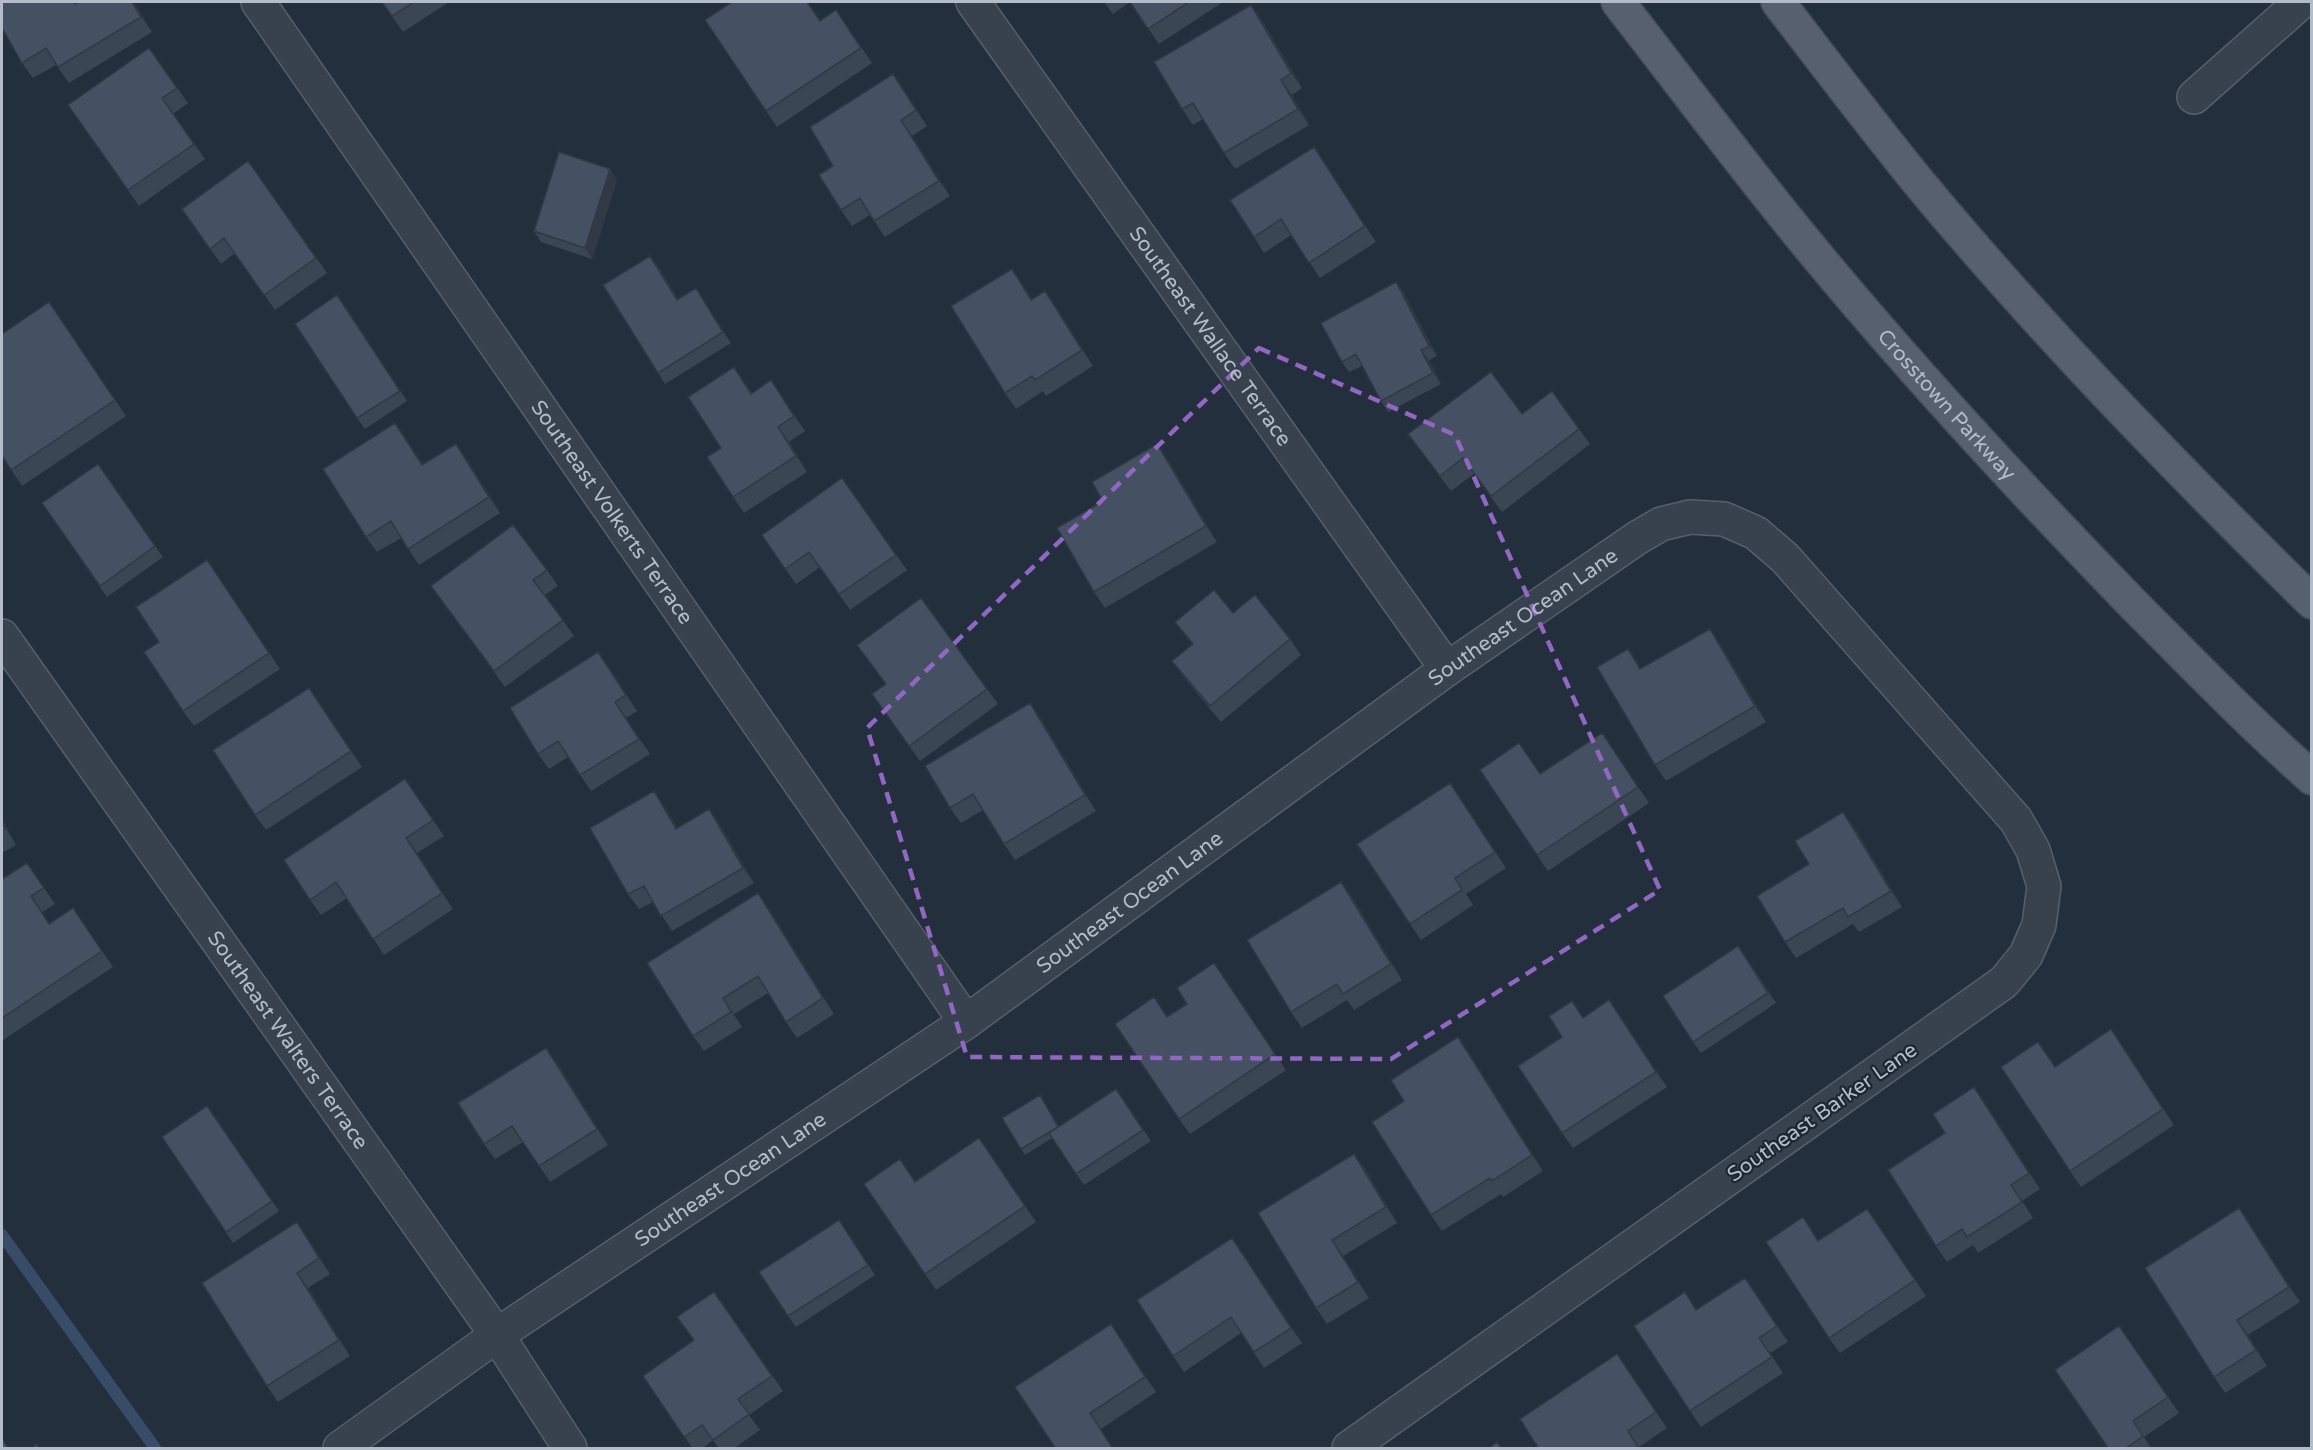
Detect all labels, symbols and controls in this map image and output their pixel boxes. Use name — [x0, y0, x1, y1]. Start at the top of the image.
street label: Southeast Wallace Terrace — [1124, 222, 1297, 451]
street label: Crosstown Parkway — [1872, 324, 2021, 486]
street label: Southeast Volkerts Terrace — [525, 396, 698, 629]
street label: Southeast Ocean Lane — [1423, 543, 1623, 692]
street label: Southeast Ocean Lane — [1032, 826, 1228, 979]
street label: Southeast Walters Terrace — [202, 926, 374, 1154]
street label: Southeast Barker Lane — [1723, 1037, 1922, 1187]
street label: Southeast Ocean Lane — [630, 1107, 831, 1252]

